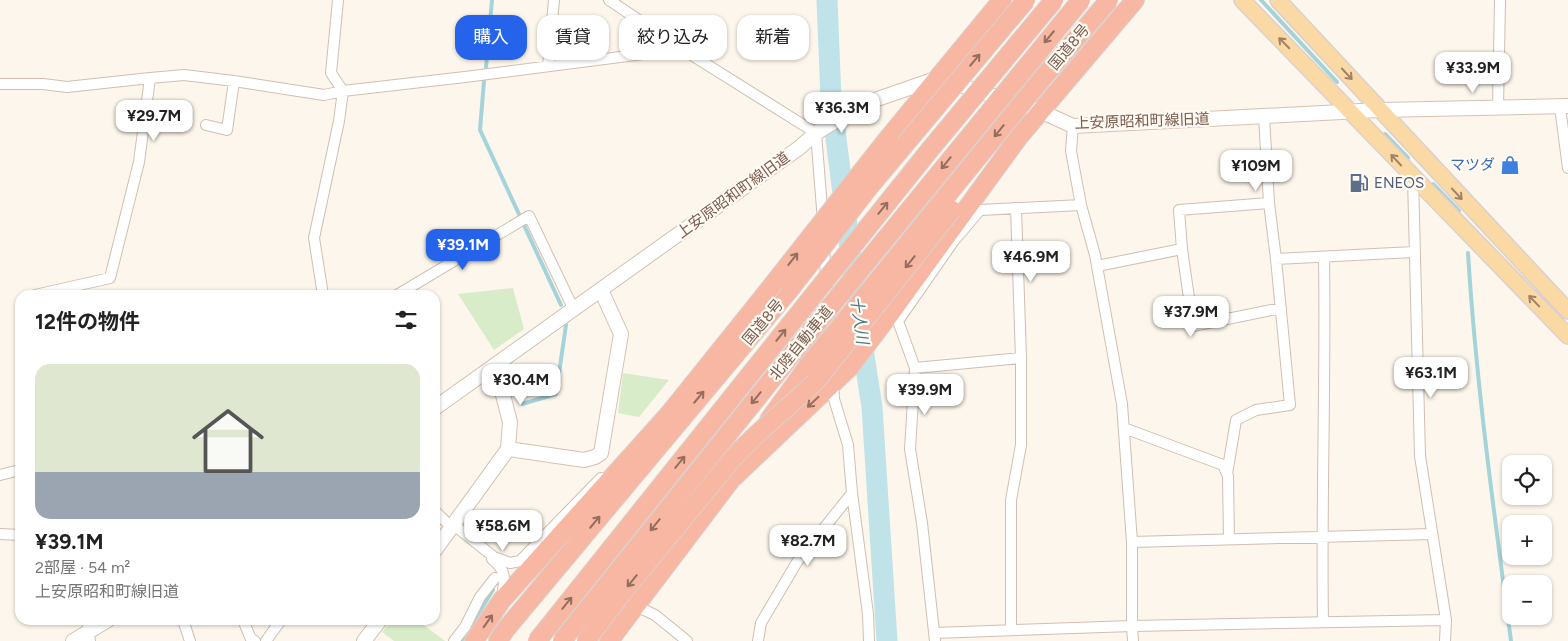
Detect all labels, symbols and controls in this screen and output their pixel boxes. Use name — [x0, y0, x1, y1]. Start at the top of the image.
chip: 購入 — [455, 15, 527, 60]
chip: 賃貸 — [537, 15, 609, 60]
chip: 絞り込み — [619, 15, 727, 60]
chip: 新着 — [737, 15, 809, 60]
street label: 国道8号 — [1045, 20, 1093, 74]
one-way arrow — [1044, 30, 1055, 43]
one-way arrow — [1278, 37, 1290, 49]
pin: ¥33.9M — [1432, 52, 1514, 94]
one-way arrow — [970, 54, 981, 67]
text: ¥33.9M — [1446, 58, 1500, 77]
one-way arrow — [1341, 68, 1353, 81]
pin: ¥36.3M — [801, 92, 883, 134]
text: ¥36.3M — [815, 98, 869, 117]
pin: ¥29.7M — [113, 100, 195, 142]
text: ¥29.7M — [127, 106, 181, 125]
street label: 上安原昭和町線旧道 — [1074, 110, 1210, 132]
one-way arrow — [994, 125, 1005, 138]
street label: 上安原昭和町線旧道 — [673, 148, 793, 242]
pin: ¥109M — [1221, 150, 1291, 192]
one-way arrow — [1390, 154, 1402, 166]
shop icon: マツダ — [1499, 154, 1521, 176]
one-way arrow — [940, 156, 951, 169]
text: ¥109M — [1231, 156, 1281, 175]
place label: マツダ — [1450, 156, 1495, 174]
fuel station icon: ENEOS — [1348, 172, 1370, 194]
place label: ENEOS — [1374, 174, 1424, 192]
one-way arrow — [1451, 187, 1463, 200]
one-way arrow — [877, 202, 888, 215]
pin: ¥39.1M — [422, 228, 504, 271]
text: ¥39.1M — [437, 235, 489, 254]
pin: ¥46.9M — [990, 240, 1072, 283]
text: ¥46.9M — [1003, 247, 1059, 266]
one-way arrow — [788, 252, 799, 265]
one-way arrow — [905, 255, 916, 268]
street label: 国道8号 — [739, 295, 787, 349]
water label: 十人川 — [847, 295, 873, 347]
one-way arrow — [1528, 295, 1540, 308]
pin: ¥37.9M — [1150, 296, 1232, 338]
street label: 北陸自動車道 — [766, 302, 836, 384]
text: ¥37.9M — [1164, 302, 1218, 321]
icon: filters — [392, 306, 420, 334]
text: 12件の物件 — [35, 309, 140, 334]
one-way arrow — [776, 328, 786, 342]
pin: ¥63.1M — [1390, 356, 1472, 399]
text: ¥63.1M — [1405, 363, 1457, 382]
pin: ¥30.4M — [480, 364, 562, 406]
text: ¥30.4M — [493, 370, 549, 389]
pin: ¥39.9M — [884, 374, 966, 416]
text: ¥39.9M — [898, 380, 952, 399]
one-way arrow — [694, 391, 705, 404]
one-way arrow — [751, 392, 762, 405]
icon: home — [183, 396, 273, 486]
one-way arrow — [807, 396, 820, 408]
map controls — [1502, 455, 1552, 625]
button: locate — [1502, 455, 1552, 505]
one-way arrow — [674, 456, 685, 469]
pin: ¥58.6M — [462, 510, 544, 552]
button: + — [1502, 515, 1552, 565]
text: ¥58.6M — [475, 516, 531, 535]
one-way arrow — [589, 516, 600, 529]
one-way arrow — [649, 519, 660, 532]
pin: ¥82.7M — [767, 524, 849, 567]
text: ¥39.1M — [35, 529, 103, 554]
text: ¥82.7M — [780, 531, 836, 550]
text: 2部屋 · 54 m² — [35, 558, 130, 577]
one-way arrow — [626, 575, 638, 588]
button: − — [1502, 575, 1552, 625]
text: 上安原昭和町線旧道 — [35, 582, 179, 601]
one-way arrow — [562, 597, 573, 610]
one-way arrow — [483, 614, 493, 628]

